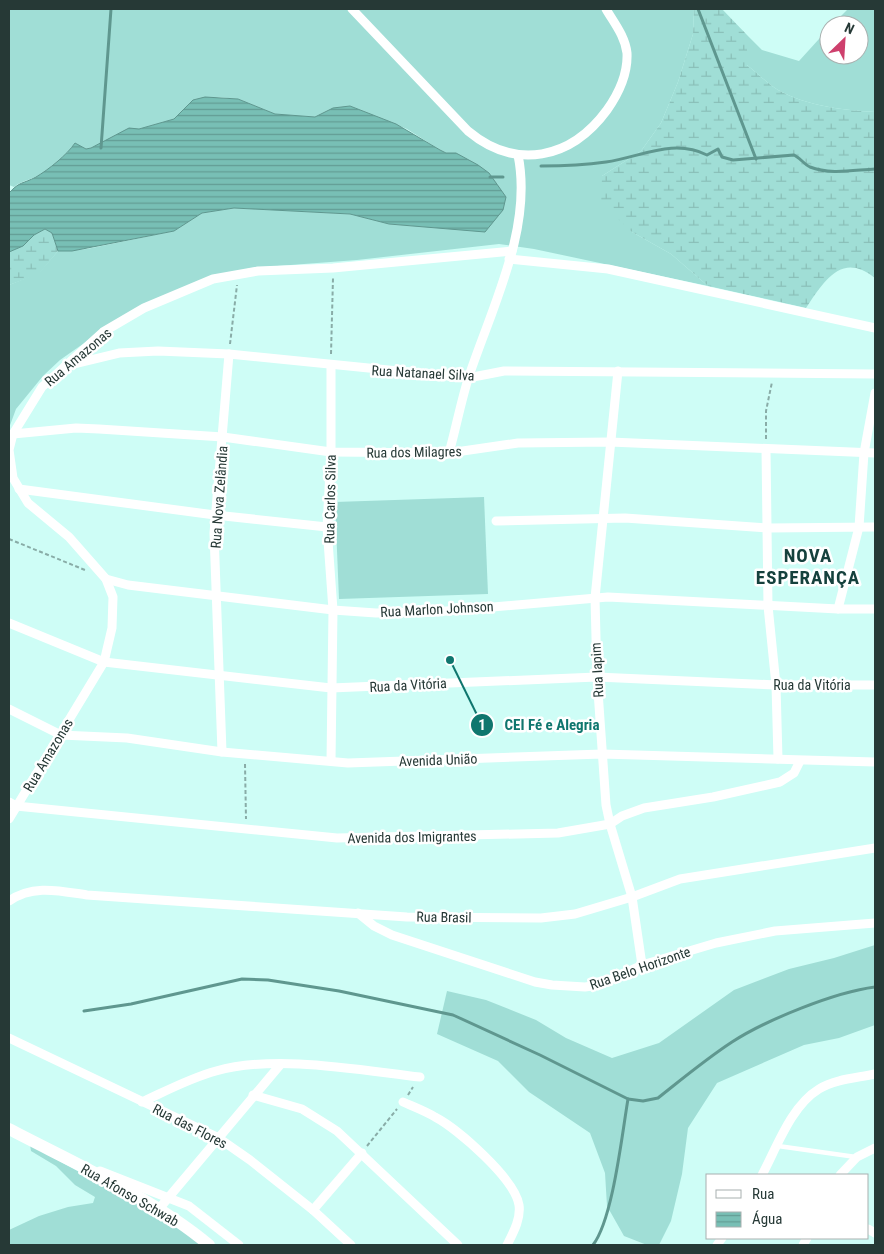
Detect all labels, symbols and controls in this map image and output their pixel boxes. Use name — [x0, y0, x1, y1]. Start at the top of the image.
north arrow — [819, 15, 869, 65]
text: N — [842, 19, 857, 37]
street label: Rua Amazonas — [41, 324, 115, 390]
street label: Rua Natanael Silva — [371, 362, 475, 384]
street label: Rua dos Milagres — [366, 443, 462, 461]
street label: Rua Nova Zelândia — [207, 445, 231, 549]
street label: Rua Carlos Silva — [321, 454, 339, 544]
district label: NOVA ESPERANÇA — [756, 544, 860, 589]
street label: Rua Marlon Johnson — [380, 598, 494, 620]
street label: Rua Iapim — [588, 642, 606, 698]
street label: Rua da Vitória — [369, 675, 447, 695]
street label: Rua da Vitória — [773, 677, 851, 693]
callout: CEI Fé e Alegria — [470, 710, 610, 740]
street label: Rua Amazonas — [20, 716, 76, 794]
text: 1 — [478, 716, 486, 734]
text: CEI Fé e Alegria — [505, 716, 599, 734]
street label: Avenida União — [398, 751, 478, 769]
street label: Avenida dos Imigrantes — [347, 828, 477, 846]
street label: Rua Brasil — [416, 909, 472, 925]
street label: Rua Belo Horizonte — [588, 943, 693, 993]
street label: Rua das Flores — [150, 1100, 230, 1152]
street label: Rua Afonso Schwab — [78, 1161, 182, 1230]
legend — [706, 1174, 869, 1239]
text: Rua — [752, 1185, 774, 1203]
text: Água — [752, 1210, 782, 1228]

